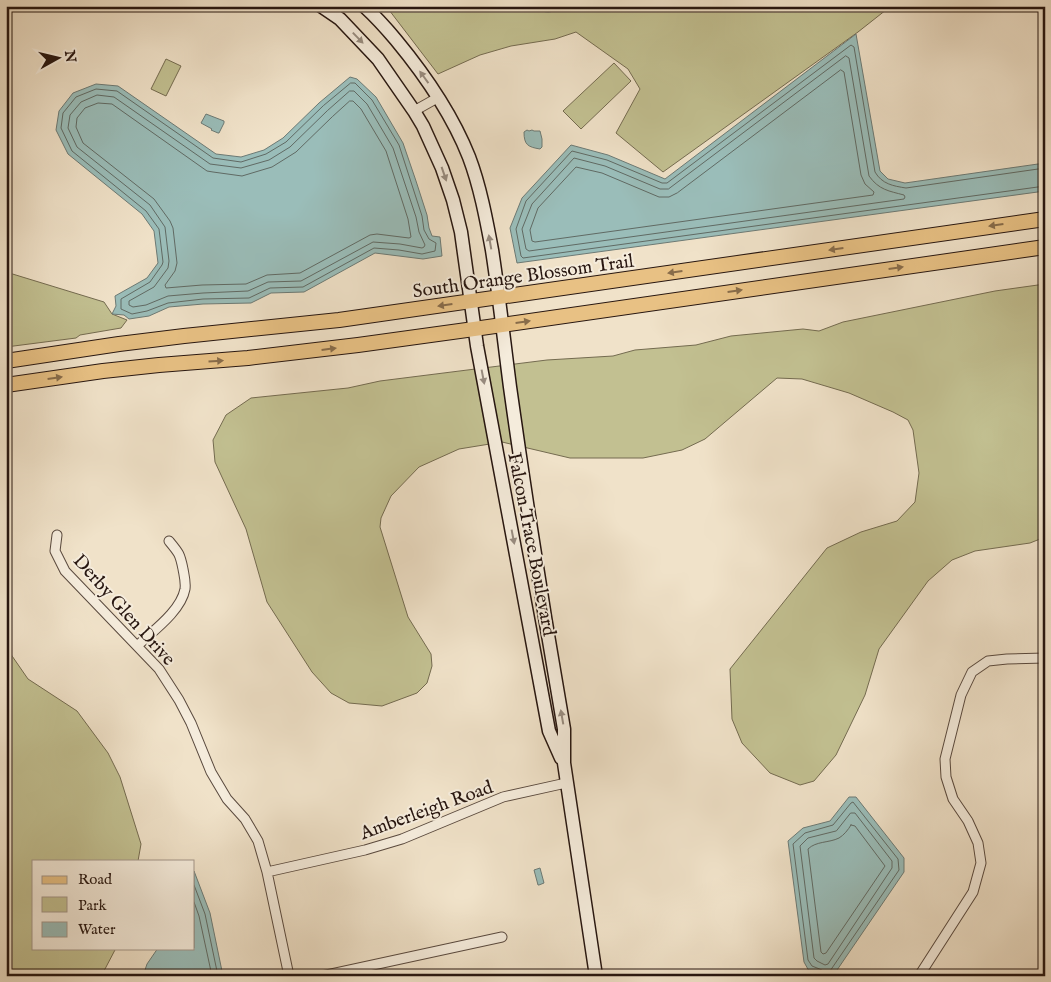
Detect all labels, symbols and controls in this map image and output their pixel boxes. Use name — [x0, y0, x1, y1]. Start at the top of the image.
north arrow — [32, 32, 82, 82]
one-way arrow — [352, 32, 364, 44]
text: N — [60, 48, 80, 64]
one-way arrow — [419, 70, 429, 84]
one-way arrow — [441, 167, 449, 182]
one-way arrow — [988, 222, 1004, 230]
one-way arrow — [486, 234, 494, 250]
one-way arrow — [827, 245, 843, 253]
street label: South Orange Blossom Trail — [411, 249, 636, 304]
one-way arrow — [889, 264, 905, 272]
one-way arrow — [666, 268, 682, 276]
one-way arrow — [728, 287, 744, 295]
one-way arrow — [436, 301, 452, 309]
one-way arrow — [515, 318, 531, 326]
one-way arrow — [321, 345, 337, 353]
one-way arrow — [208, 356, 224, 364]
one-way arrow — [479, 370, 487, 386]
one-way arrow — [47, 374, 63, 382]
street label: Falcon Trace Boulevard — [501, 451, 561, 639]
one-way arrow — [509, 529, 517, 545]
street label: Derby Glen Drive — [67, 550, 180, 671]
one-way arrow — [557, 709, 565, 725]
street label: Amberleigh Road — [356, 775, 497, 846]
legend — [32, 860, 195, 950]
text: Road — [78, 870, 113, 889]
text: Park — [78, 896, 108, 915]
text: Water — [78, 920, 116, 939]

